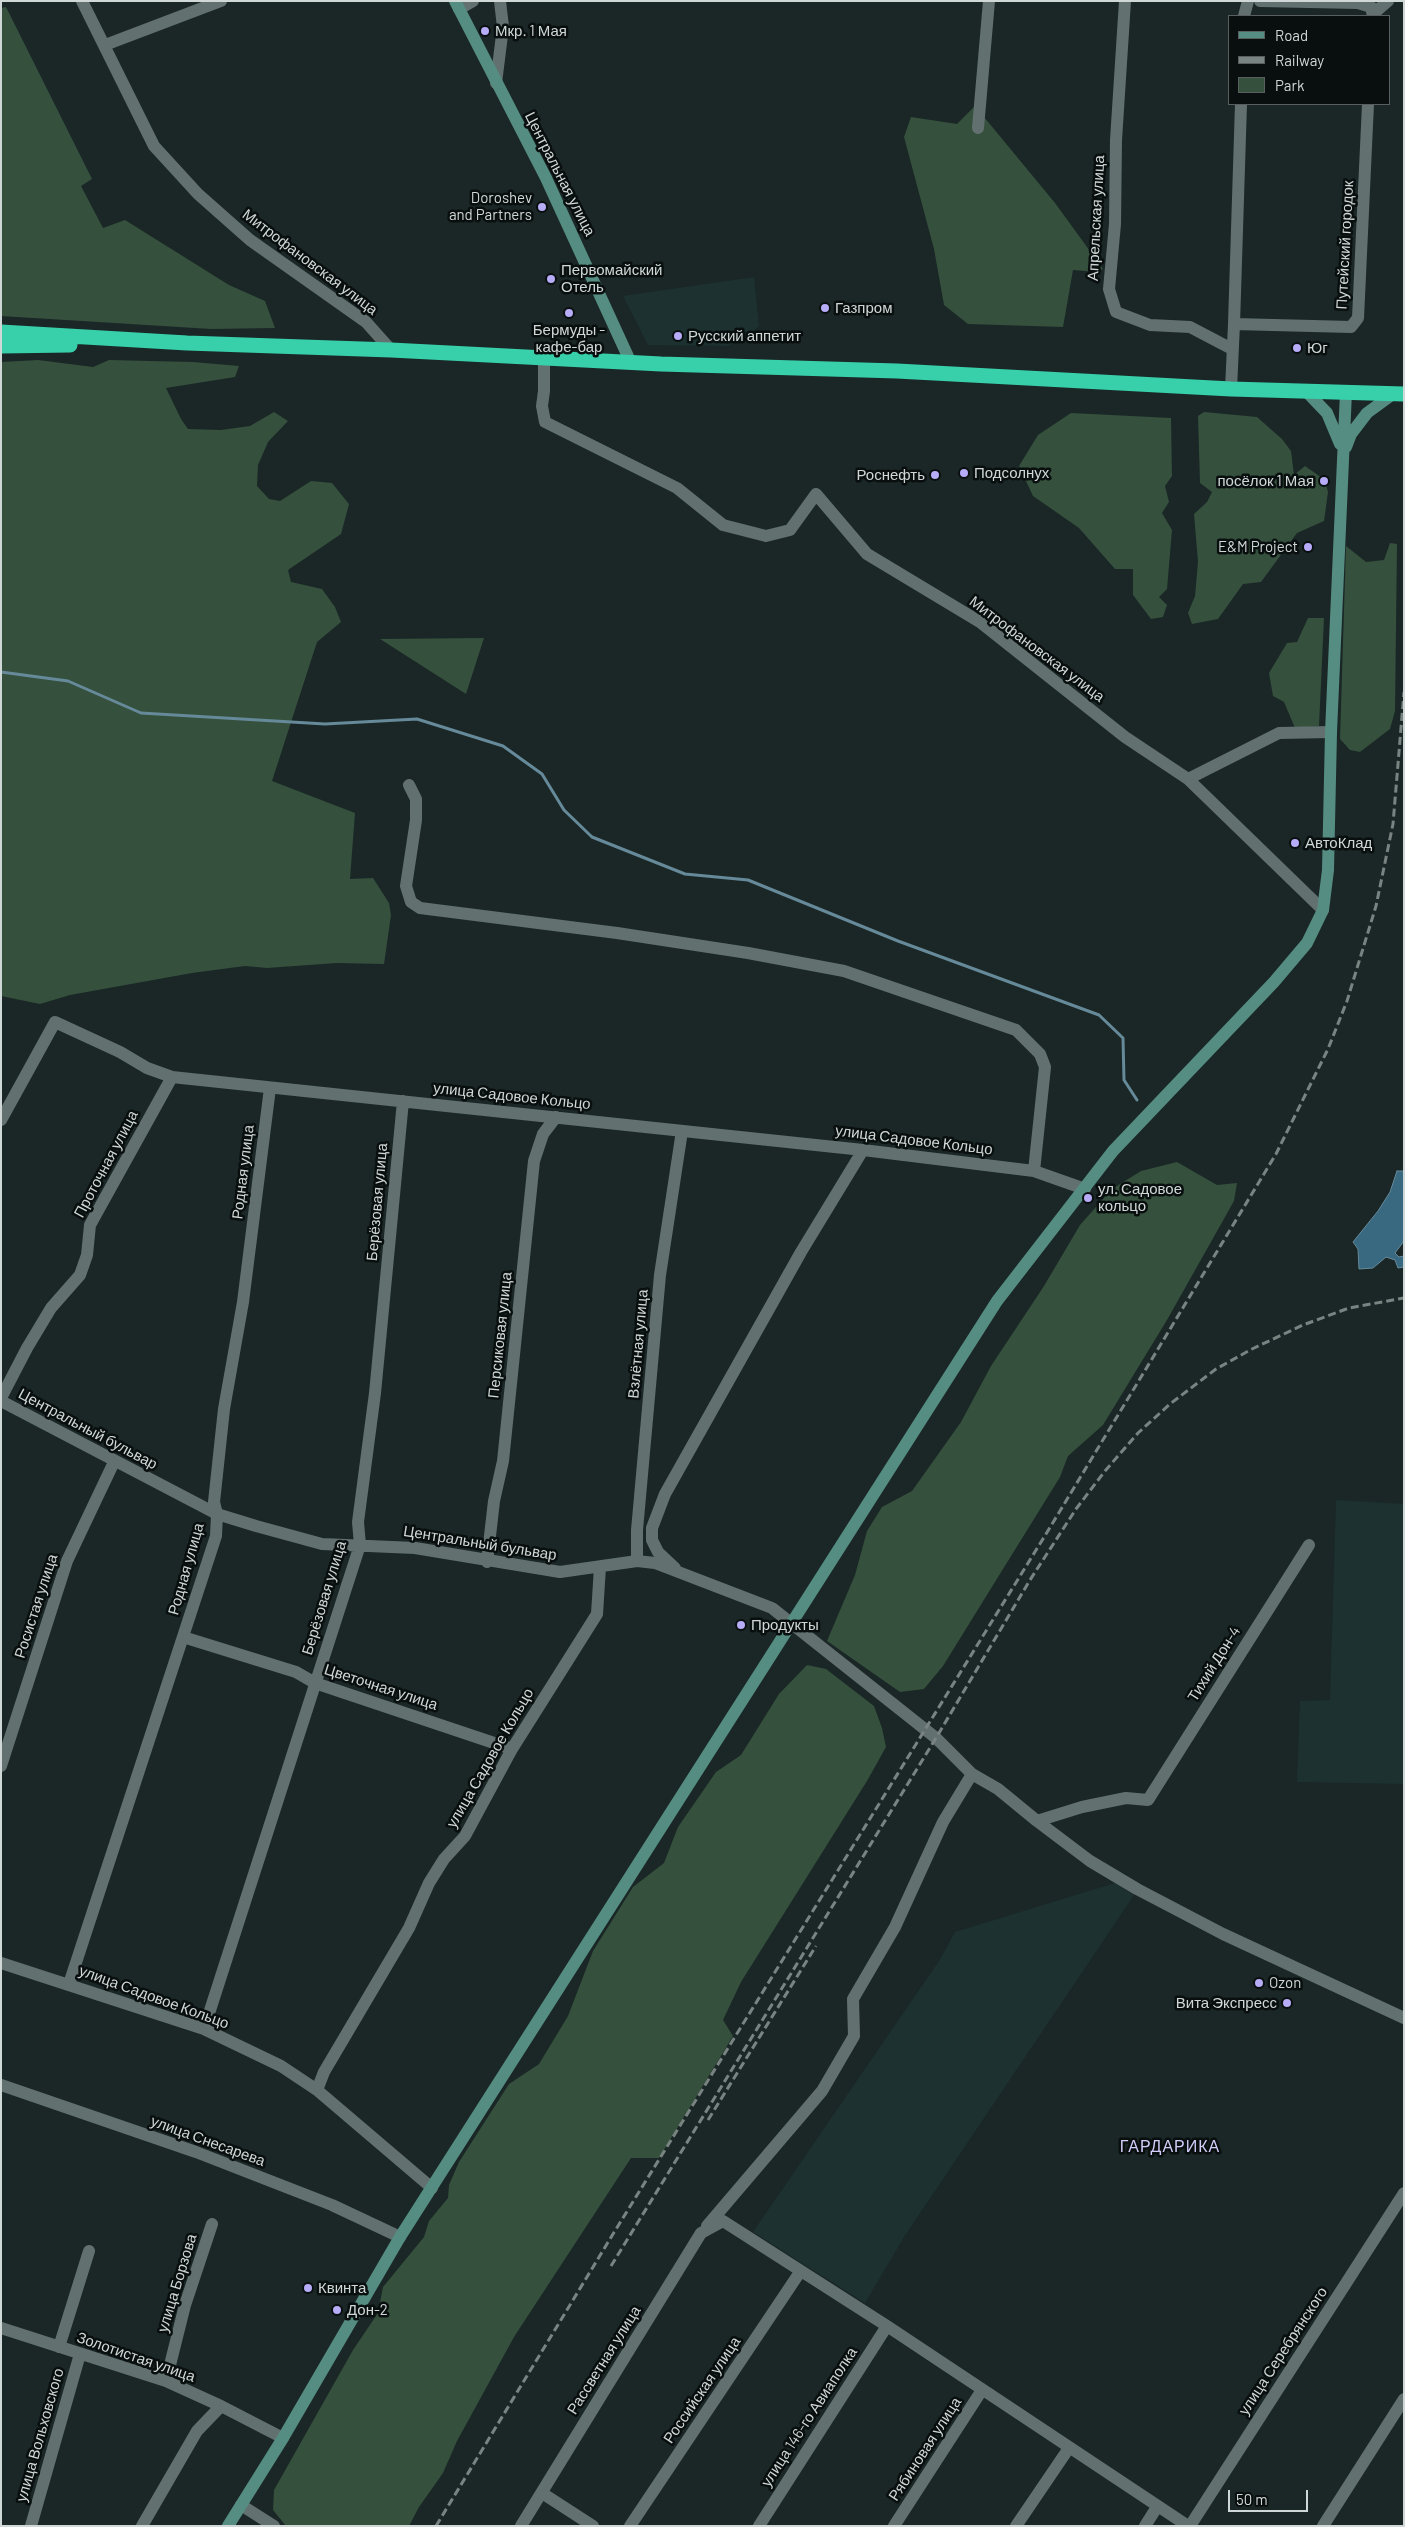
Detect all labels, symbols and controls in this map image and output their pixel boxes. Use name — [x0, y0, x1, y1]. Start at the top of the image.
legend — [1228, 15, 1390, 105]
place label: Мкр. 1 Мая — [495, 22, 567, 40]
marker: Мкр. 1 Мая — [479, 25, 491, 37]
text: Road — [1275, 26, 1308, 44]
text: Railway — [1275, 51, 1324, 69]
text: Park — [1275, 76, 1304, 94]
street label: Центральная улица — [521, 109, 599, 239]
street label: Апрельская улица — [1084, 155, 1108, 281]
street label: Путейский городок — [1333, 180, 1357, 310]
place label: Doroshev and Partners — [449, 189, 532, 224]
marker: Doroshev and Partners — [536, 201, 548, 213]
street label: Митрофановская улица — [239, 205, 381, 319]
place label: Первомайский Отель — [561, 261, 662, 296]
marker: Первомайский Отель — [545, 273, 557, 285]
place label: Газпром — [835, 299, 892, 317]
marker: Газпром — [819, 302, 831, 314]
marker: Бермуды - кафе-бар — [563, 307, 575, 319]
place label: Бермуды - кафе-бар — [533, 321, 605, 356]
place label: Русский аппетит — [688, 327, 801, 345]
marker: Русский аппетит — [672, 330, 684, 342]
place label: Юг — [1307, 339, 1328, 357]
marker: Юг — [1291, 342, 1303, 354]
place label: Подсолнух — [974, 464, 1049, 482]
place label: Роснефть — [856, 466, 925, 484]
marker: Подсолнух — [958, 467, 970, 479]
marker: Роснефть — [929, 469, 941, 481]
place label: посёлок 1 Мая — [1217, 472, 1314, 490]
marker: посёлок 1 Мая — [1318, 475, 1330, 487]
place label: E&M Project — [1218, 538, 1298, 556]
marker: E&M Project — [1302, 541, 1314, 553]
street label: Митрофановская улица — [966, 592, 1108, 706]
place label: АвтоКлад — [1305, 834, 1372, 852]
marker: АвтоКлад — [1289, 837, 1301, 849]
street label: улица Садовое Кольцо — [432, 1079, 592, 1113]
street label: Проточная улица — [70, 1107, 142, 1221]
street label: улица Садовое Кольцо — [834, 1121, 994, 1159]
street label: Родная улица — [228, 1124, 258, 1220]
street label: Берёзовая улица — [363, 1142, 391, 1262]
place label: ул. Садовое кольцо — [1098, 1180, 1182, 1215]
marker: ул. Садовое кольцо — [1082, 1192, 1094, 1204]
street label: Персиковая улица — [484, 1271, 516, 1399]
street label: Взлётная улица — [624, 1289, 652, 1399]
street label: Центральный бульвар — [15, 1385, 161, 1473]
street label: Родная улица — [164, 1521, 208, 1617]
street label: Центральный бульвар — [402, 1522, 558, 1564]
street label: Берёзовая улица — [298, 1539, 350, 1657]
street label: Росистая улица — [11, 1552, 61, 1660]
place label: Продукты — [751, 1616, 819, 1634]
marker: Продукты — [735, 1619, 747, 1631]
street label: Тихий Дон-4 — [1184, 1623, 1244, 1705]
street label: Цветочная улица — [322, 1660, 440, 1714]
street label: улица Садовое Кольцо — [443, 1685, 537, 1831]
street label: улица Садовое Кольцо — [77, 1961, 231, 2033]
place label: Ozon — [1269, 1974, 1301, 1992]
marker: Ozon — [1253, 1977, 1265, 1989]
place label: Вита Экспресс — [1176, 1994, 1277, 2012]
marker: Вита Экспресс — [1281, 1997, 1293, 2009]
street label: улица Снесарева — [148, 2112, 268, 2170]
district label: ГАРДАРИКА — [1119, 2137, 1221, 2157]
street label: улица Борзова — [154, 2232, 200, 2334]
place label: Квинта — [318, 2279, 366, 2297]
marker: Квинта — [302, 2282, 314, 2294]
street label: улица Серебрянского — [1235, 2284, 1331, 2418]
place label: Дон-2 — [347, 2301, 388, 2319]
street label: Рассветная улица — [563, 2303, 645, 2417]
marker: Дон-2 — [331, 2304, 343, 2316]
street label: Золотистая улица — [74, 2328, 198, 2386]
street label: Российская улица — [660, 2333, 744, 2447]
street label: улица 146-го Авиаполка — [757, 2344, 861, 2490]
street label: улица Вольховского — [12, 2366, 68, 2504]
street label: Рябиновая улица — [885, 2394, 965, 2504]
scale bar — [1230, 2480, 1310, 2512]
text: 50 m — [1236, 2490, 1268, 2508]

